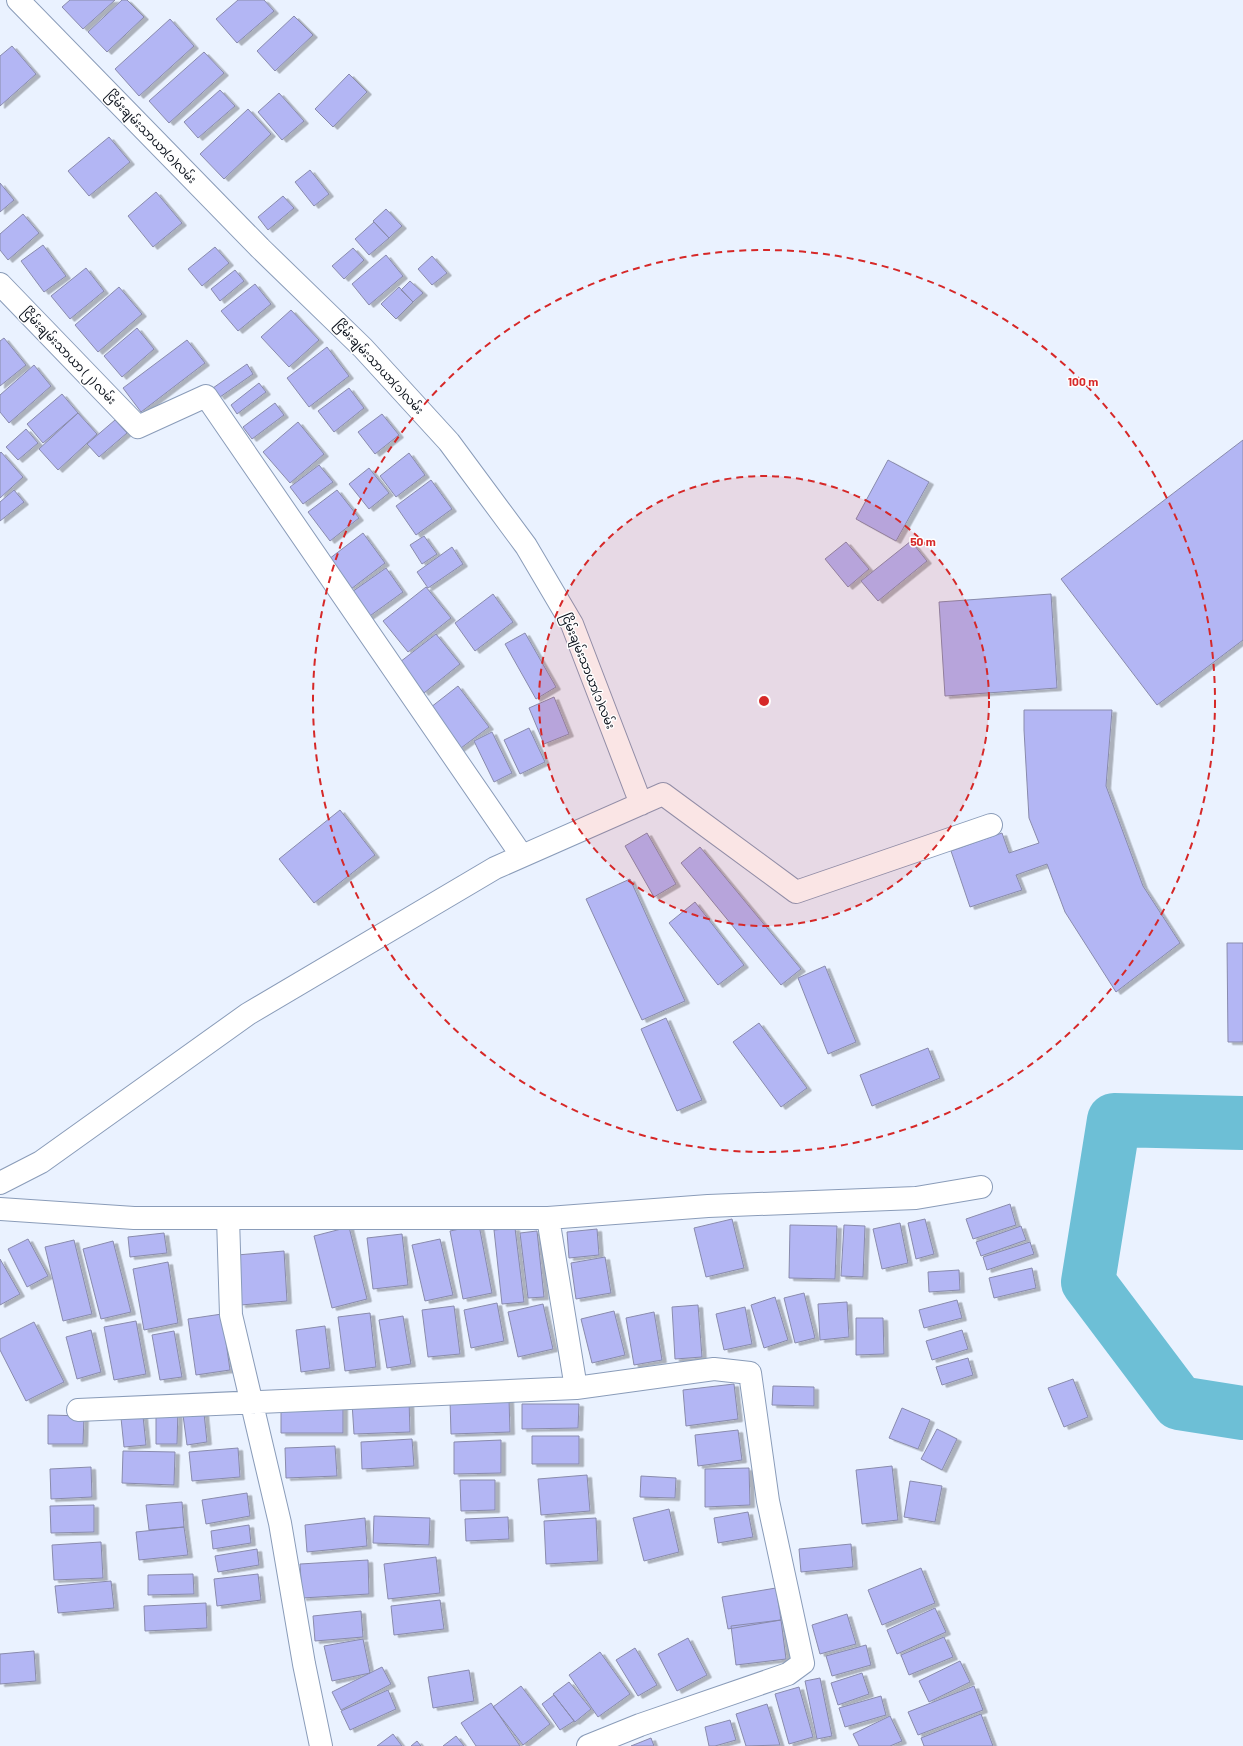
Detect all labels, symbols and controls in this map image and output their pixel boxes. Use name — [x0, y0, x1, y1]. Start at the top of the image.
street label: ငြိမ်းချမ်းသာယာ(၁)လမ်း — [101, 86, 200, 188]
street label: ငြိမ်းချမ်းသာယာ (၂) လမ်း — [17, 303, 120, 409]
street label: ငြိမ်းချမ်းသာယာ(၁)လမ်း — [329, 316, 428, 419]
text: 100 m — [1068, 374, 1098, 388]
text: 50 m — [910, 534, 936, 548]
street label: ငြိမ်းချမ်းသာယာ(၁)လမ်း — [556, 610, 620, 732]
centre of rings — [757, 694, 771, 708]

